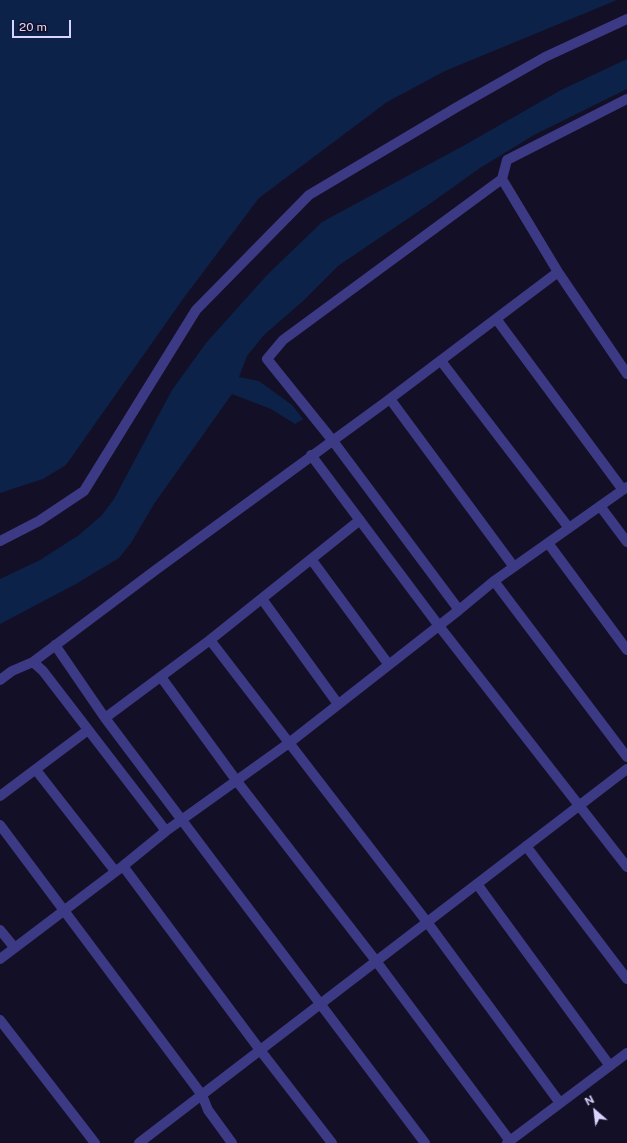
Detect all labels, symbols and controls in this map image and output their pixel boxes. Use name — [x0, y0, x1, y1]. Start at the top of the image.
scale bar — [14, 12, 73, 38]
text: 20 m — [19, 20, 47, 34]
north arrow — [575, 1091, 615, 1131]
text: N — [583, 1093, 596, 1108]

